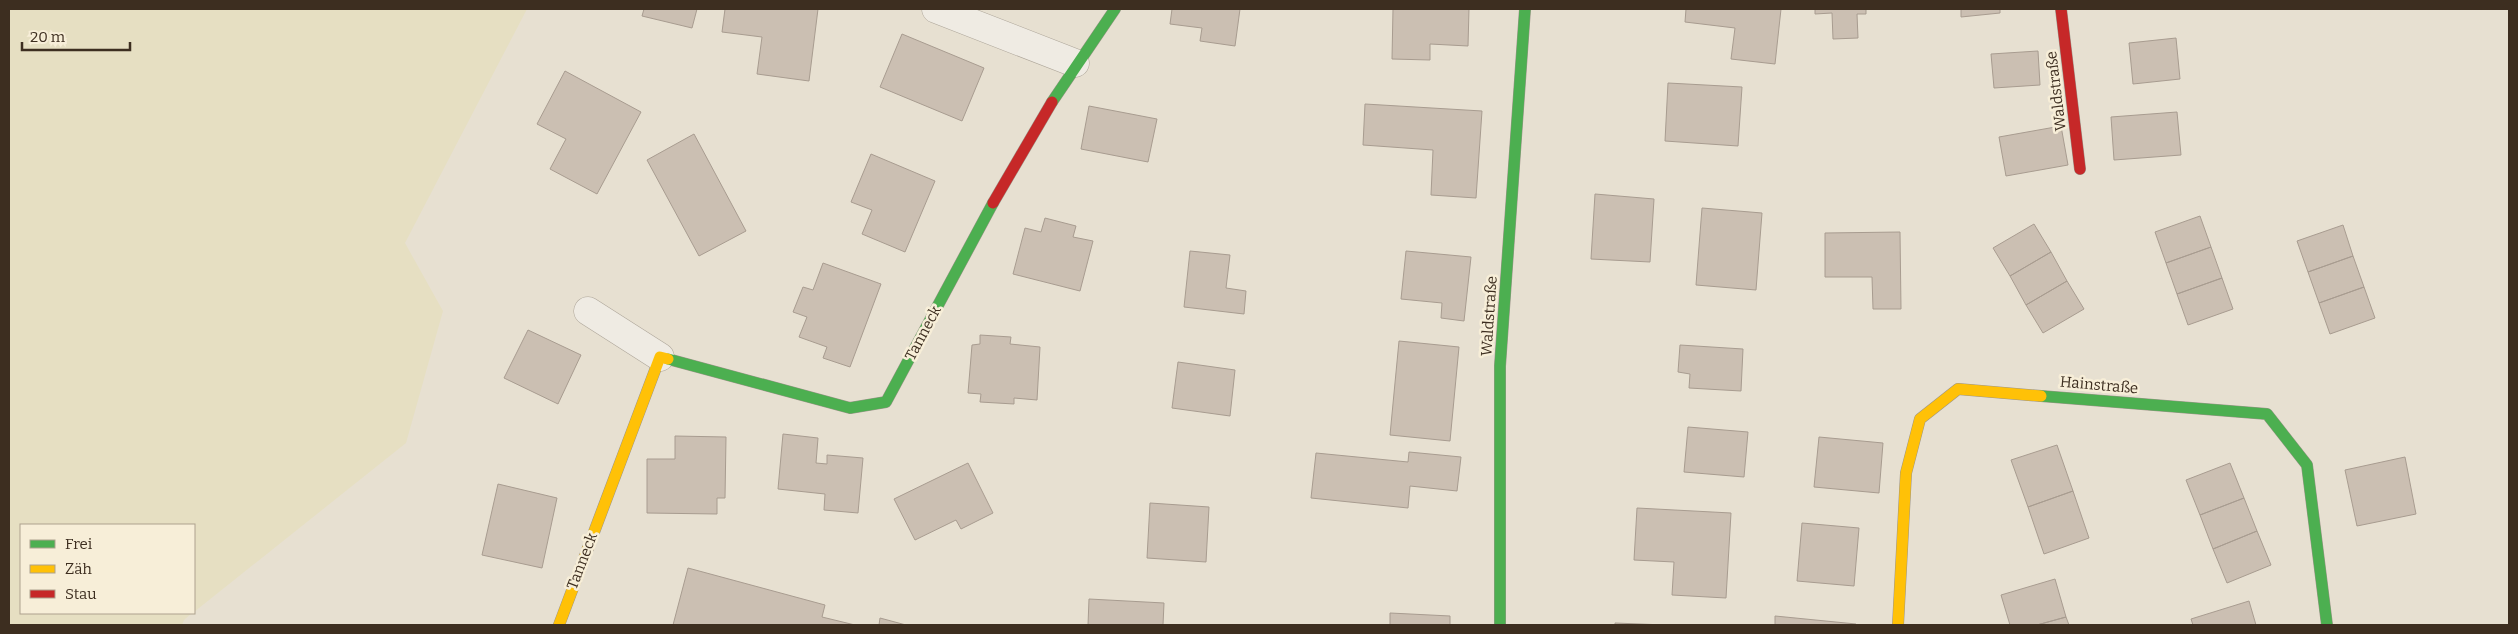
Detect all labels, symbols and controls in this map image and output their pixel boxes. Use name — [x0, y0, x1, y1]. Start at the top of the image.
scale bar — [22, 20, 130, 52]
text: 20 m — [30, 28, 66, 46]
street label: Waldstraße — [2042, 50, 2070, 132]
street label: Waldstraße — [1477, 275, 1501, 357]
street label: Tanneck — [901, 302, 945, 363]
street label: Hainstraße — [2059, 373, 2139, 397]
legend — [20, 524, 195, 614]
street label: Tanneck — [563, 530, 601, 592]
text: Frei — [65, 535, 93, 553]
text: Zäh — [65, 560, 92, 578]
text: Stau — [65, 585, 97, 603]

